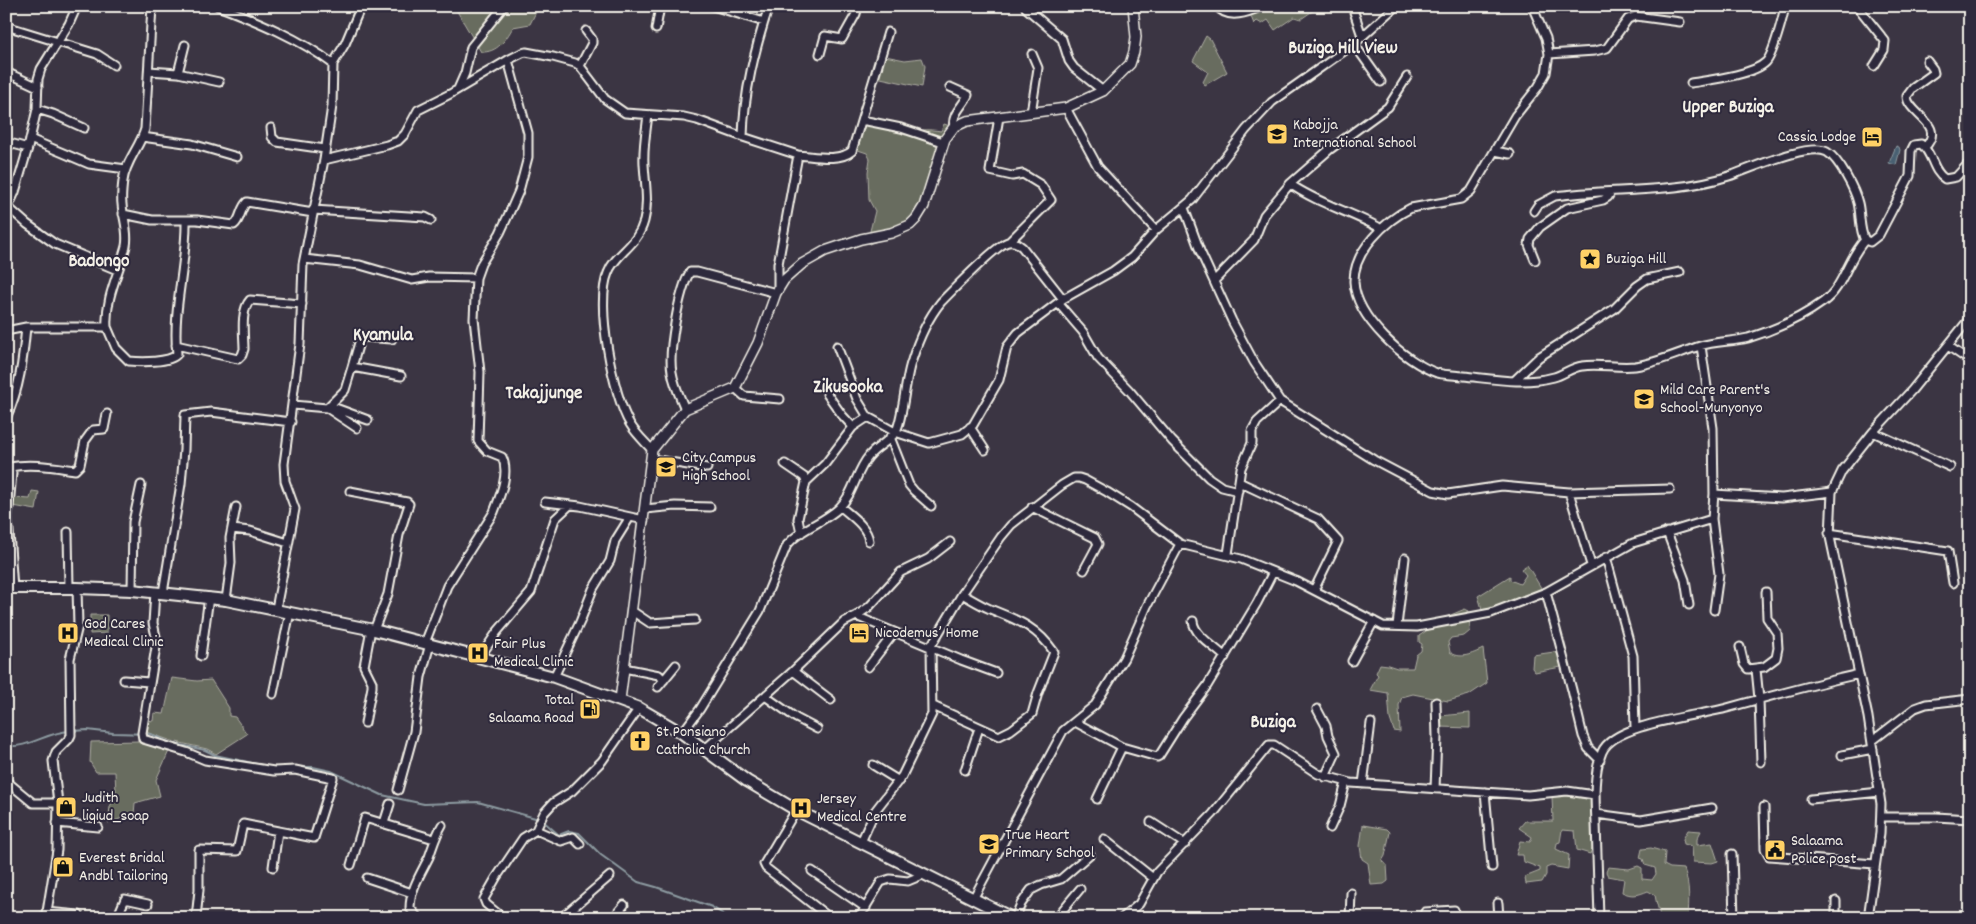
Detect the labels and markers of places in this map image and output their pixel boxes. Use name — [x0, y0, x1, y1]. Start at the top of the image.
place label: Kabojja International School — [1293, 114, 1417, 155]
school or university icon: Kabojja International School — [1265, 122, 1289, 146]
hotel icon: Cassia Lodge — [1860, 125, 1884, 149]
place label: Cassia Lodge — [1778, 126, 1856, 149]
place icon: Buziga Hill — [1578, 247, 1602, 271]
place label: Buziga Hill — [1606, 248, 1667, 271]
place label: Mild Care Parent's School-Munyonyo — [1660, 379, 1771, 420]
school or university icon: Mild Care Parent's School-Munyonyo — [1632, 387, 1656, 411]
place label: City Campus High School — [682, 447, 757, 488]
school or university icon: City Campus High School — [654, 455, 678, 479]
place label: God Cares Medical Clinic — [84, 613, 164, 654]
hospital icon: God Cares Medical Clinic — [56, 621, 80, 645]
hotel icon: Nicodemus’ Home — [847, 621, 871, 645]
place label: Nicodemus’ Home — [875, 622, 979, 645]
place label: Fair Plus Medical Clinic — [494, 633, 574, 674]
hospital icon: Fair Plus Medical Clinic — [466, 641, 490, 665]
place label: Total Salaama Road — [489, 689, 574, 730]
fuel station icon: Total Salaama Road — [578, 697, 602, 721]
place label: St Ponsiano Catholic Church — [656, 721, 750, 762]
church icon: St Ponsiano Catholic Church — [628, 729, 652, 753]
place label: Judith liqiud_soap — [82, 787, 149, 828]
place label: Jersey Medical Centre — [817, 788, 906, 829]
shop icon: Judith liqiud_soap — [54, 795, 78, 819]
hospital icon: Jersey Medical Centre — [789, 796, 813, 820]
place label: True Heart Primary School — [1005, 824, 1095, 865]
place label: Salaama Police post — [1791, 830, 1856, 871]
school or university icon: True Heart Primary School — [977, 832, 1001, 856]
public building icon: Salaama Police post — [1763, 838, 1787, 862]
place label: Everest Bridal Andbl Tailoring — [79, 847, 168, 888]
shop icon: Everest Bridal Andbl Tailoring — [51, 855, 75, 879]

